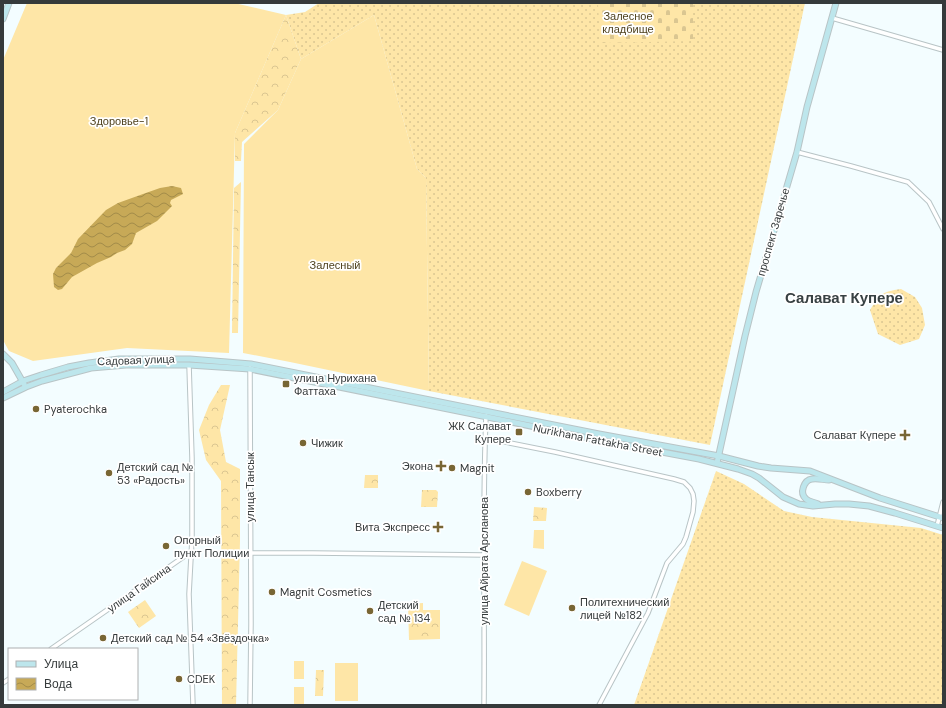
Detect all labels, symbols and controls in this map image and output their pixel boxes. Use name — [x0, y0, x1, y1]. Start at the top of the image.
park label: Залесное кладбище — [602, 9, 654, 36]
park label: Здоровье-1 — [90, 114, 148, 128]
street label: проспект Заречье — [754, 186, 792, 278]
park label: Залесный — [310, 258, 360, 272]
district label: Салават Купере — [785, 288, 903, 308]
street label: Садовая улица — [97, 352, 176, 368]
place label: улица Нурихана Фаттаха — [294, 371, 377, 398]
marker: улица Нурихана Фаттаха — [281, 379, 291, 389]
place label: Pyaterochka — [44, 402, 107, 416]
marker: Pyaterochka — [31, 404, 41, 414]
place label: ЖК Салават Купере — [448, 419, 511, 446]
street label: Nurikhana Fattakha Street — [532, 421, 664, 459]
marker: ЖК Салават Купере — [514, 427, 524, 437]
place label: Салават Күпере — [814, 428, 896, 442]
marker: Салават Күпере — [899, 429, 911, 441]
place label: Чижик — [311, 436, 343, 450]
marker: Чижик — [298, 438, 308, 448]
street label: улица Тансык — [243, 452, 257, 522]
place label: Экона — [402, 459, 434, 473]
place label: Детский сад № 53 «Радость» — [117, 460, 194, 487]
marker: Экона — [436, 461, 446, 471]
place label: Magnit — [460, 461, 495, 475]
marker: Magnit — [447, 463, 457, 473]
marker: Детский сад № 53 «Радость» — [104, 468, 114, 478]
place label: Boxberry — [536, 485, 582, 499]
marker: Boxberry — [523, 487, 533, 497]
street label: улица Айрата Арсланова — [477, 496, 491, 625]
place label: Вита Экспресс — [355, 520, 430, 534]
marker: Вита Экспресс — [433, 522, 443, 532]
place label: Опорный пункт Полиции — [174, 533, 249, 560]
marker: Опорный пункт Полиции — [161, 541, 171, 551]
street label: улица Гайсина — [104, 560, 174, 615]
place label: Magnit Cosmetics — [280, 585, 372, 599]
marker: Magnit Cosmetics — [267, 587, 277, 597]
place label: Политехнический лицей №182 — [580, 595, 669, 622]
place label: Детский сад № 134 — [378, 598, 431, 625]
marker: Политехнический лицей №182 — [567, 603, 577, 613]
marker: Детский сад № 134 — [365, 606, 375, 616]
place label: Детский сад № 54 «Звёздочка» — [111, 631, 269, 645]
marker: Детский сад № 54 «Звёздочка» — [98, 633, 108, 643]
legend — [8, 648, 138, 700]
text: Улица — [44, 656, 78, 672]
place label: CDEK — [187, 672, 216, 686]
marker: CDEK — [174, 674, 184, 684]
text: Вода — [44, 676, 72, 692]

